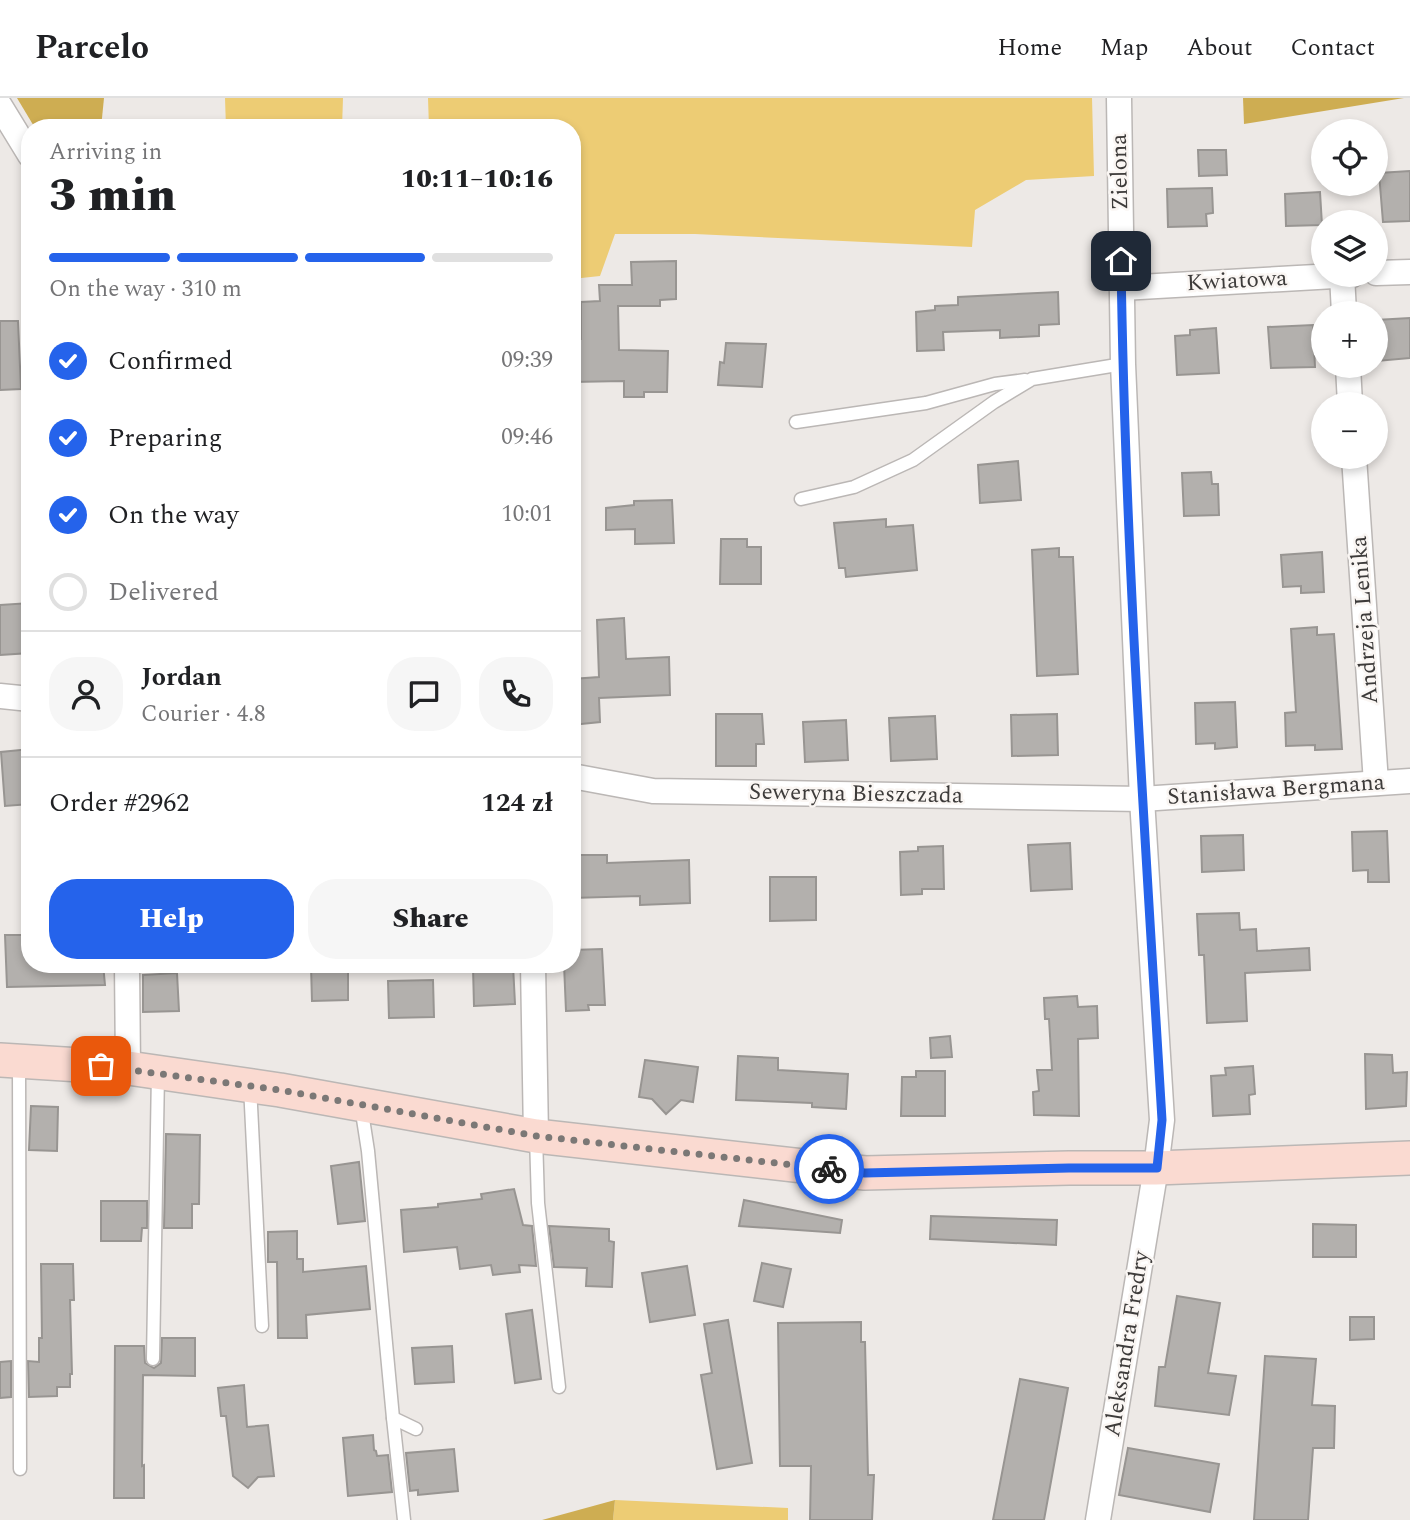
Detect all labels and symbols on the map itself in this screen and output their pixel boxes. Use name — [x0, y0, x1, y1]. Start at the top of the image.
street label: Zielona — [1102, 133, 1138, 211]
pin — [1091, 231, 1151, 291]
street label: Kwiatowa — [1186, 261, 1288, 301]
street label: Andrzeja Lenika — [1342, 535, 1388, 705]
street label: Stanisława Bergmana — [1166, 765, 1386, 815]
street label: Seweryna Bieszczada — [749, 775, 963, 813]
pin — [71, 1036, 131, 1096]
courier — [794, 1134, 864, 1204]
street label: Aleksandra Fredry — [1095, 1248, 1159, 1439]

